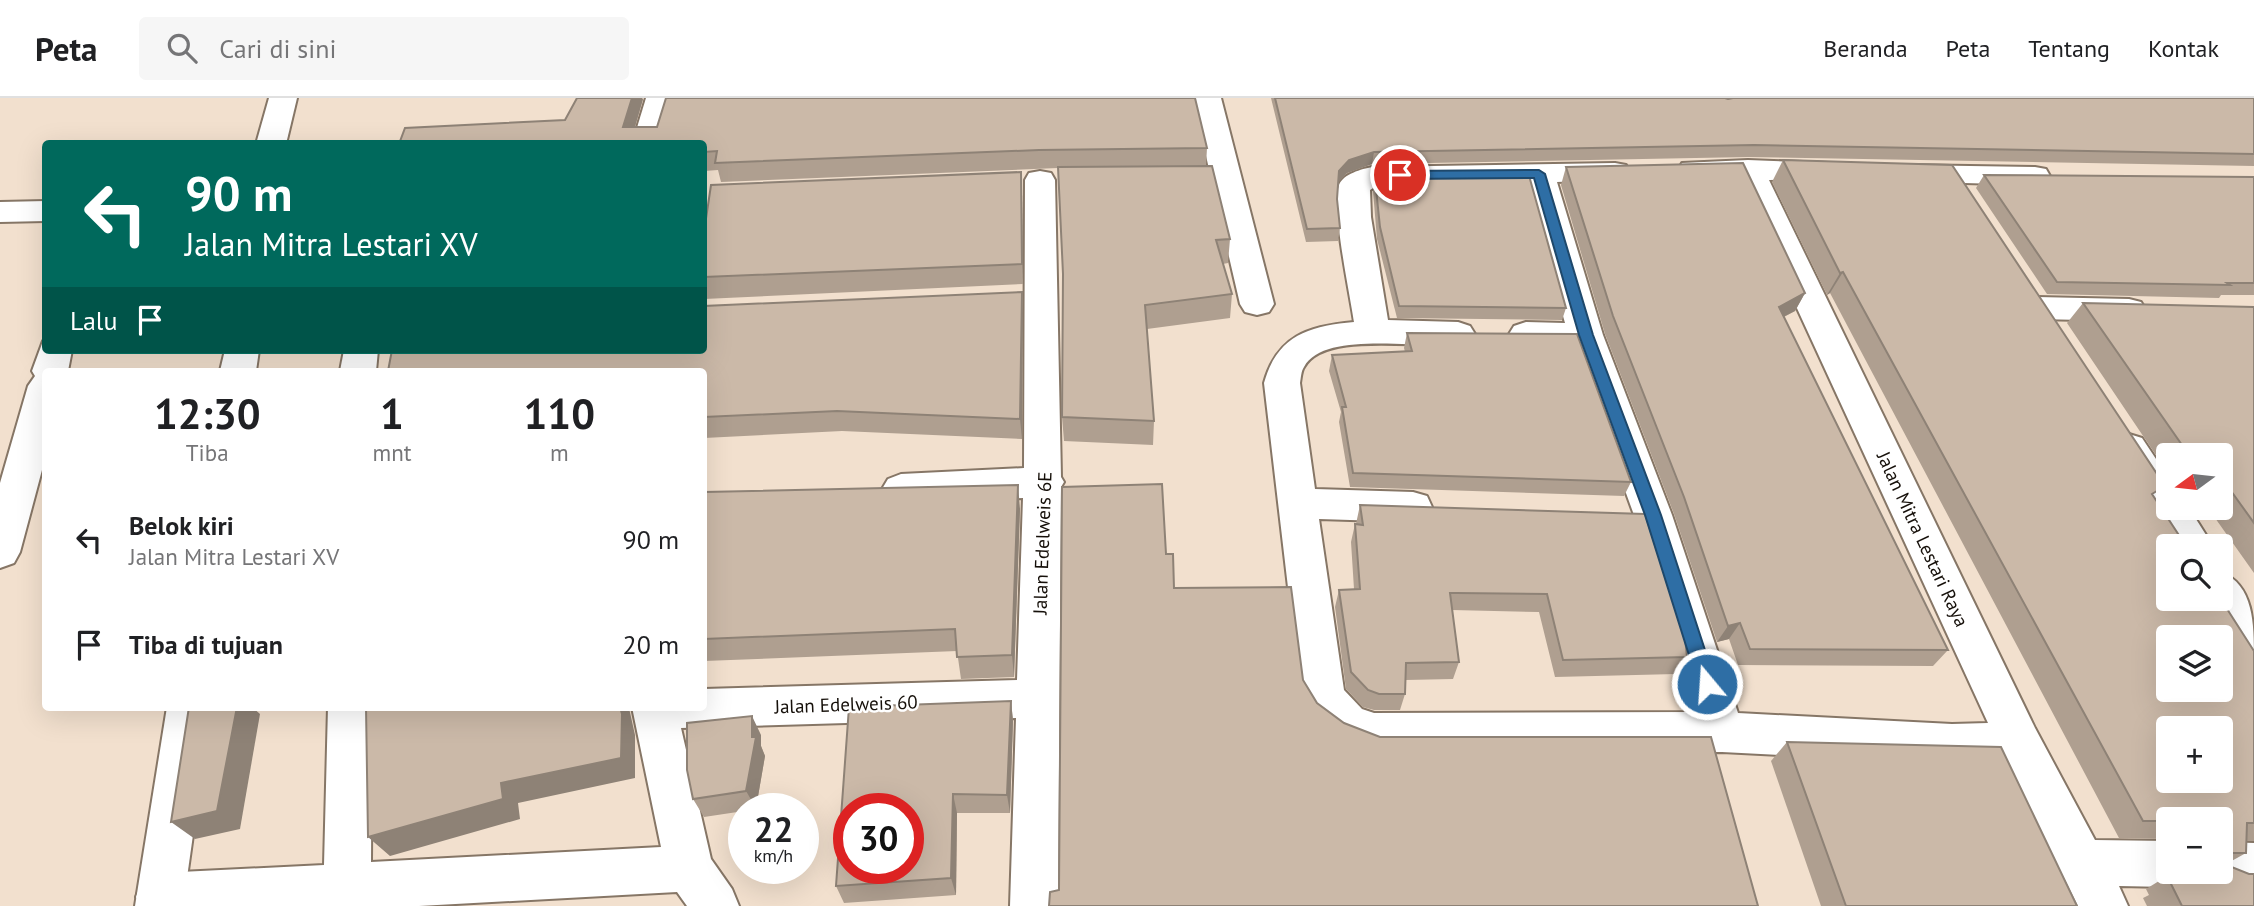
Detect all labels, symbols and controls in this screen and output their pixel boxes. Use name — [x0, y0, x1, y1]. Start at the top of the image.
search box — [139, 17, 629, 80]
text: Peta — [35, 27, 97, 70]
icon: search — [163, 29, 201, 67]
text: Cari di sini — [219, 32, 336, 65]
text: Beranda — [1823, 33, 1908, 64]
text: Peta — [1946, 33, 1990, 64]
text: Tentang — [2028, 33, 2110, 64]
text: Kontak — [2148, 33, 2219, 64]
pin — [1370, 145, 1430, 205]
icon: arrive — [1381, 156, 1419, 194]
text: 90 m — [185, 161, 292, 225]
icon: left — [70, 168, 161, 259]
text: Jalan Mitra Lestari XV — [185, 223, 478, 265]
icon: arrive — [131, 301, 169, 339]
text: Lalu — [70, 304, 117, 337]
text: 12:30 — [154, 386, 261, 441]
text: 1 — [380, 386, 404, 441]
text: 110 — [524, 386, 595, 441]
text: Tiba — [186, 438, 229, 467]
text: mnt — [373, 438, 412, 467]
text: m — [550, 438, 569, 467]
north arrow — [2156, 443, 2233, 520]
map controls — [2156, 443, 2233, 884]
street label: Jalan Mitra Lestari Raya — [1871, 447, 1974, 630]
street label: Jalan Edelweis 6E — [1027, 471, 1056, 616]
text: Belok kiri — [129, 509, 234, 542]
icon: left — [70, 521, 108, 559]
text: 90 m — [623, 523, 679, 556]
button: search — [2156, 534, 2233, 611]
text: Jalan Mitra Lestari XV — [129, 542, 339, 571]
button: layers — [2156, 625, 2233, 702]
icon: arrive — [70, 626, 108, 664]
text: Tiba di tujuan — [129, 628, 283, 661]
text: 20 m — [623, 628, 679, 661]
position arrow — [1670, 647, 1744, 721]
street label: Jalan Edelweis 60 — [773, 690, 918, 719]
button: + — [2156, 716, 2233, 793]
speed limit sign: 30 — [833, 793, 924, 884]
text: 22 — [754, 806, 793, 852]
button: − — [2156, 807, 2233, 884]
text: km/h — [754, 844, 793, 867]

